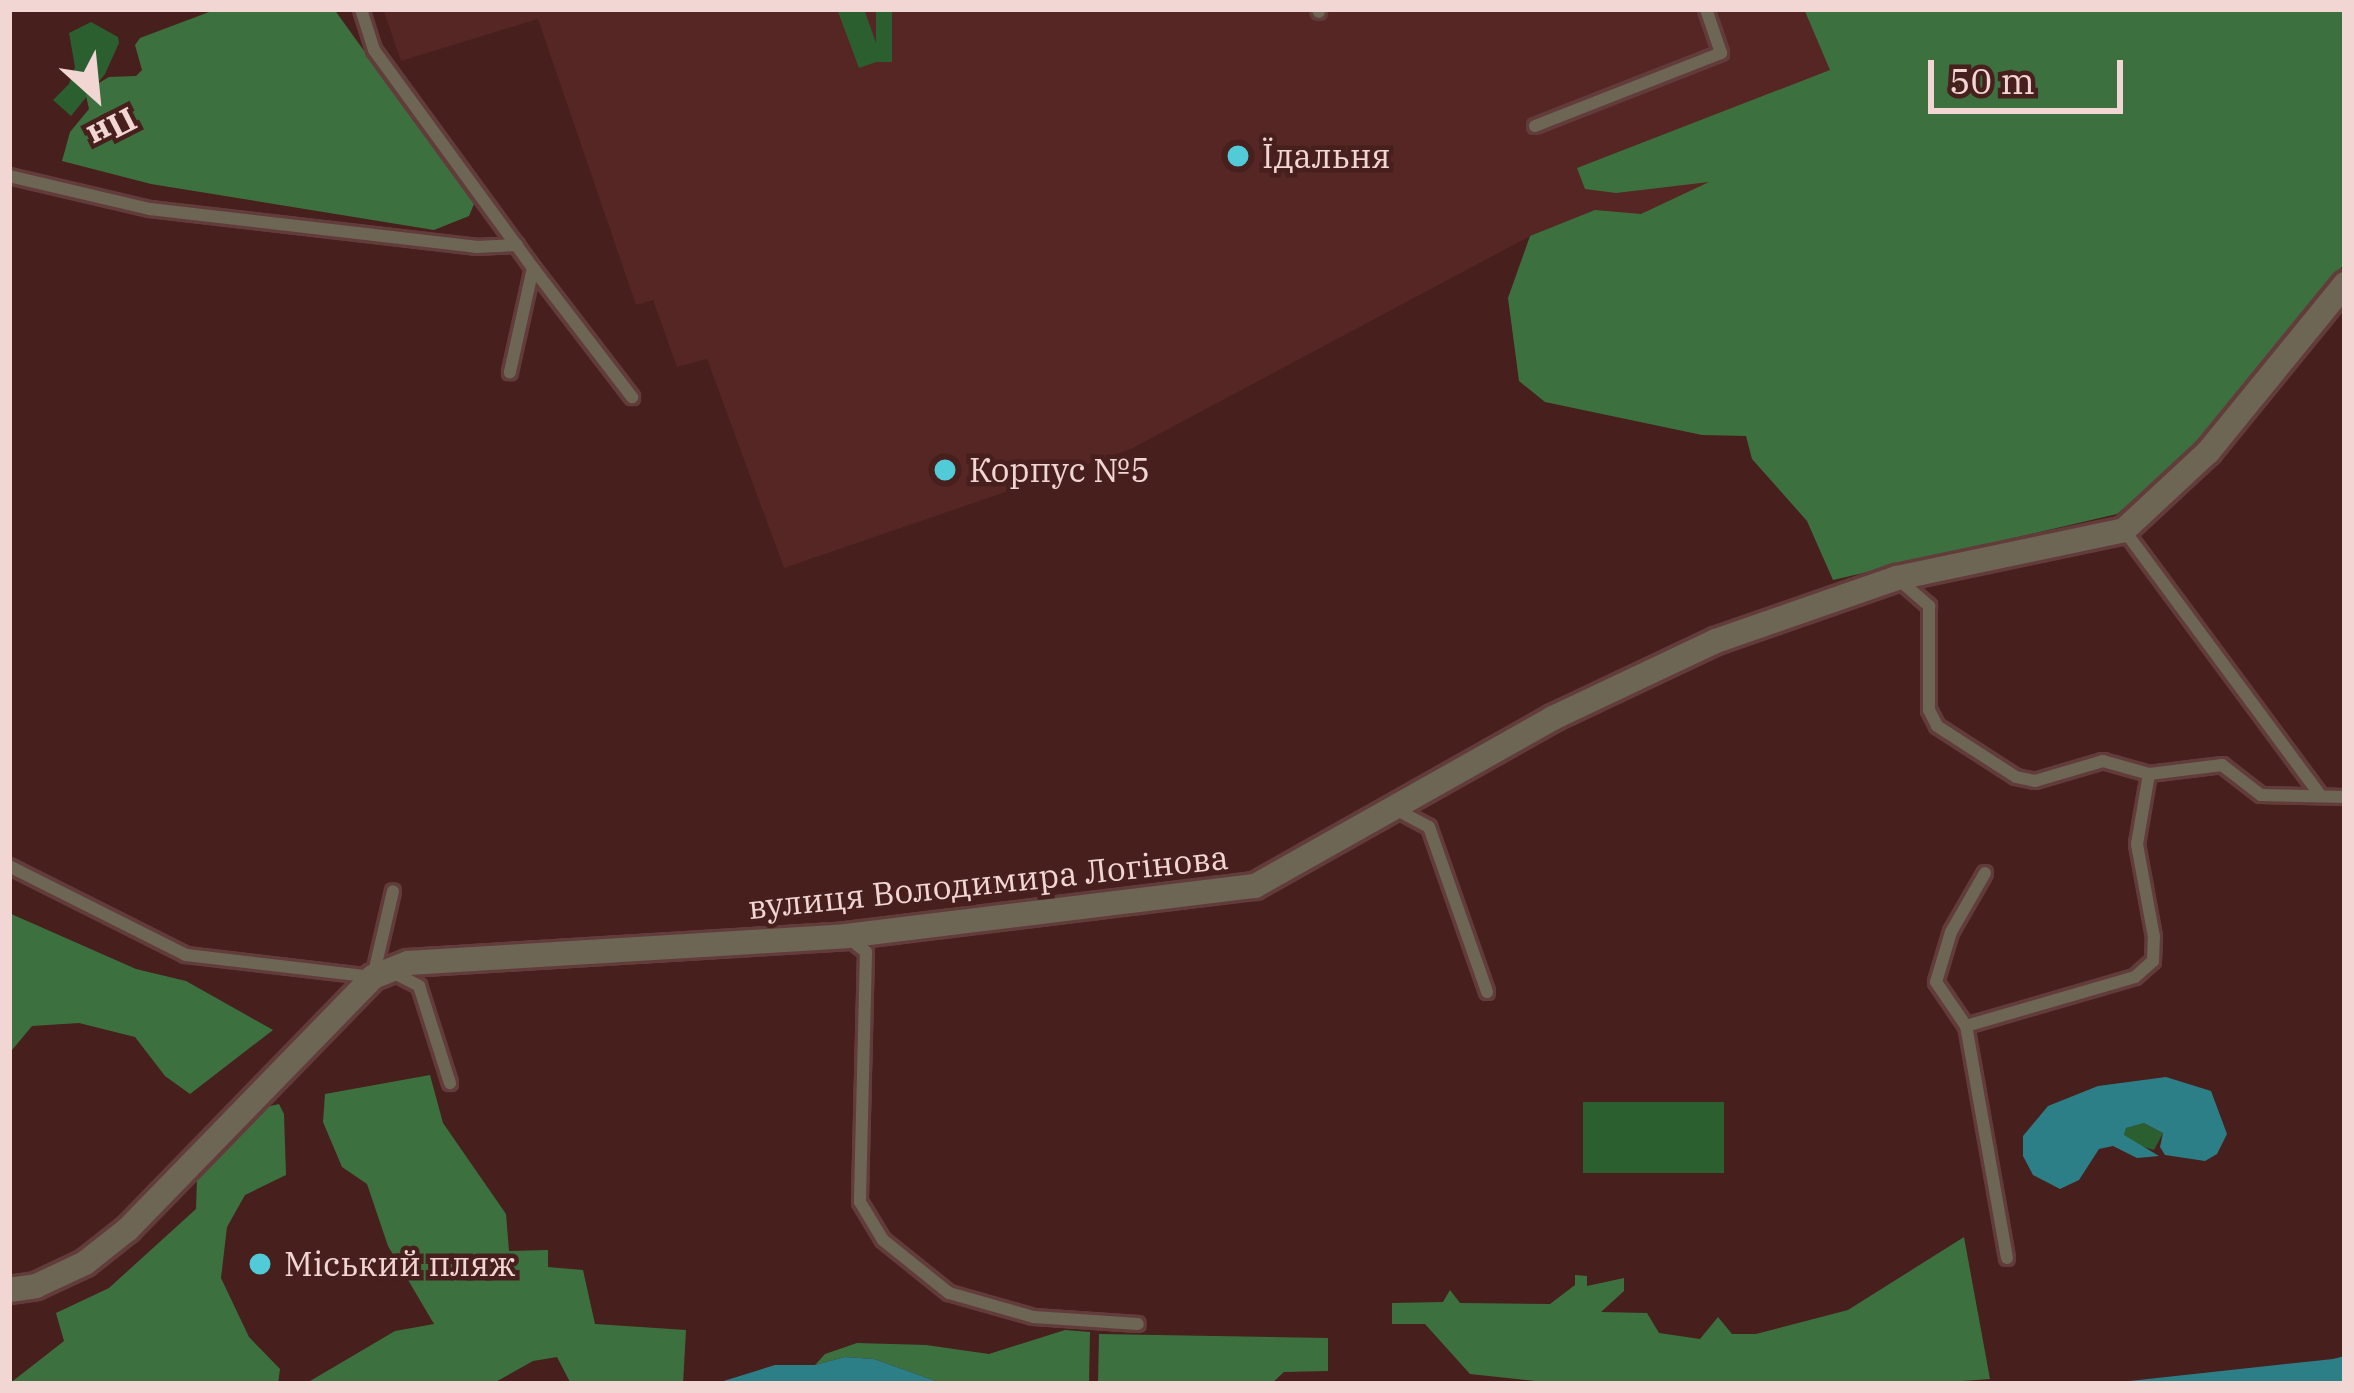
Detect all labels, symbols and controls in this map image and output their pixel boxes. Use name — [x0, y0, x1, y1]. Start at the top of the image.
north arrow — [36, 36, 156, 156]
scale bar — [1934, 36, 2129, 110]
text: 50 m — [1949, 57, 2035, 104]
text: Пн — [81, 98, 144, 159]
place label: Їдальня — [1262, 136, 1391, 176]
marker: Їдальня — [1225, 143, 1251, 169]
place label: Корпус №5 — [969, 450, 1150, 490]
marker: Корпус №5 — [932, 457, 958, 483]
street label: вулиця Володимира Логінова — [746, 837, 1230, 927]
place label: Міський пляж — [284, 1244, 516, 1284]
marker: Міський пляж — [247, 1251, 273, 1277]

